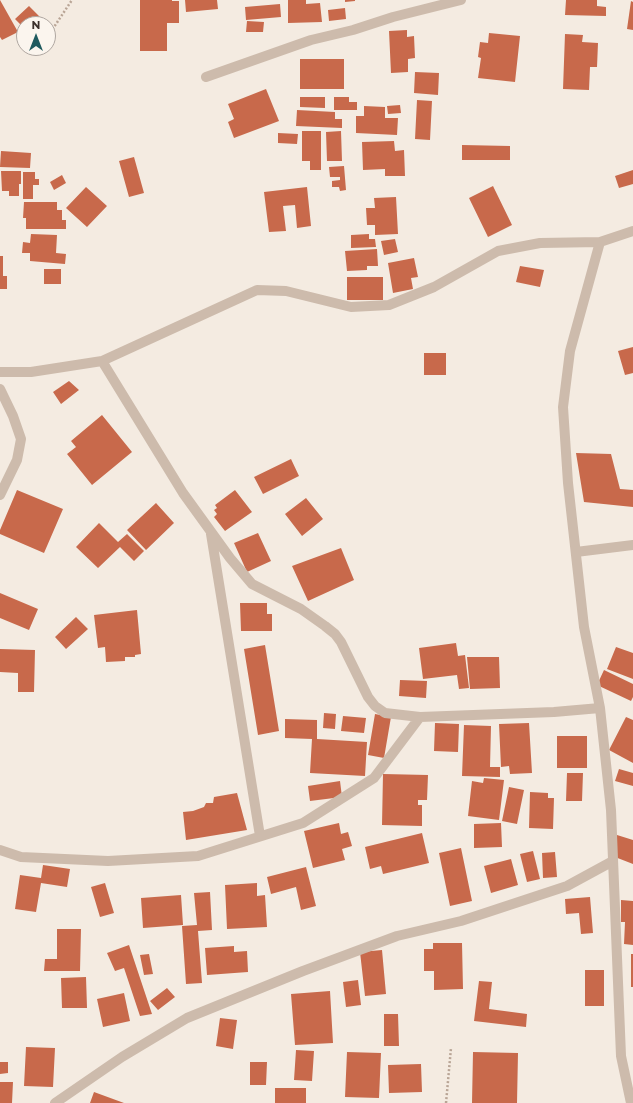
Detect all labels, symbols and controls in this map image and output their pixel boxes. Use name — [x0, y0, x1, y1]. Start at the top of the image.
north arrow — [16, 16, 56, 56]
text: N — [32, 18, 40, 32]

